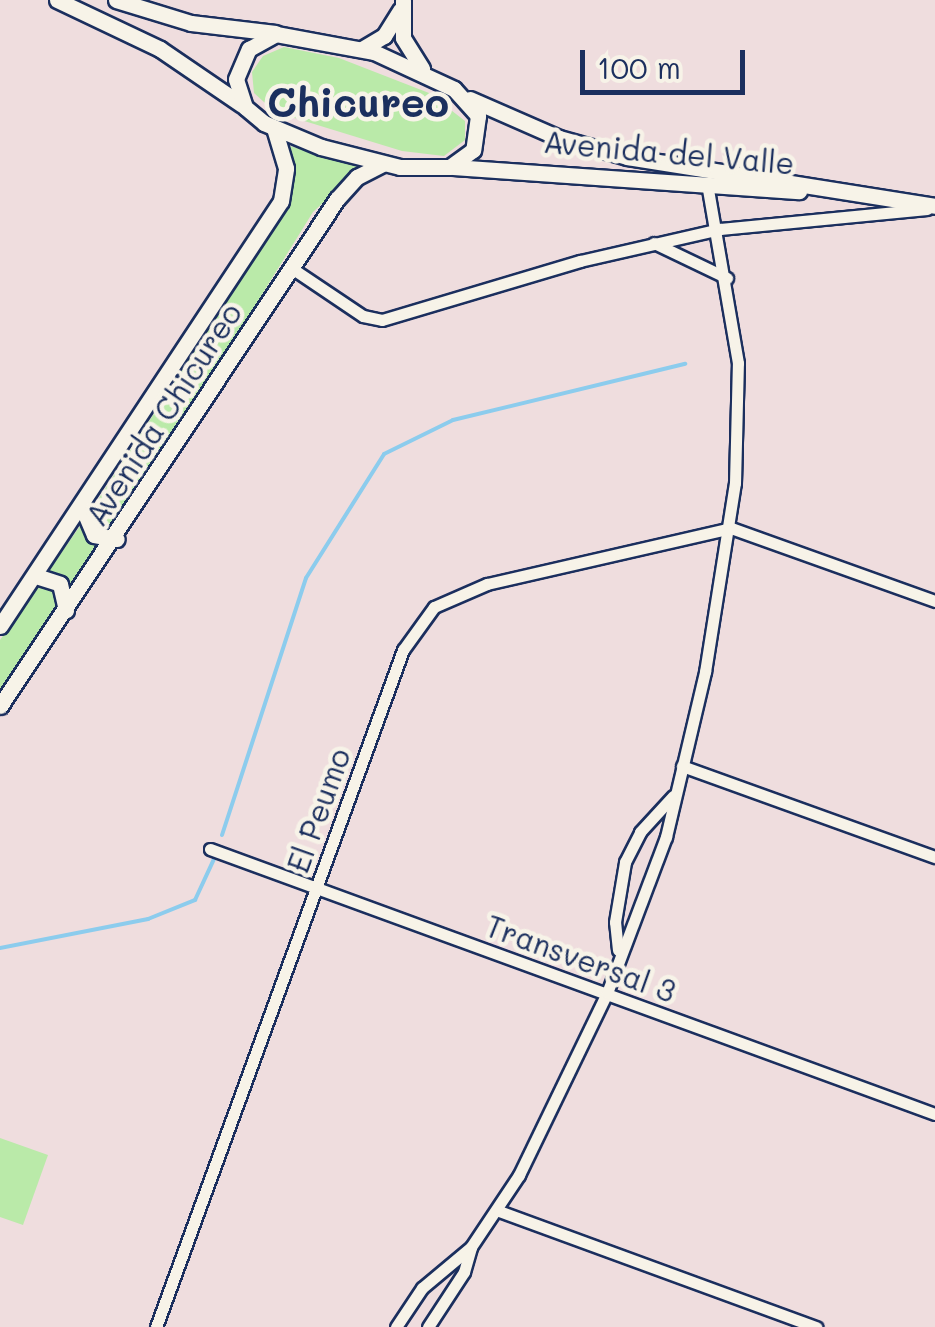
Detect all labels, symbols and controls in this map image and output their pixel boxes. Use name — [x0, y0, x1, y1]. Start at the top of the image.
scale bar — [585, 30, 750, 92]
text: 100 m — [597, 47, 681, 87]
district label: Chicureo — [267, 77, 449, 125]
street label: Avenida del Valle — [542, 123, 796, 181]
street label: Avenida Chicureo — [78, 296, 248, 532]
street label: El Peumo — [279, 743, 357, 877]
street label: Transversal 3 — [481, 907, 681, 1009]

